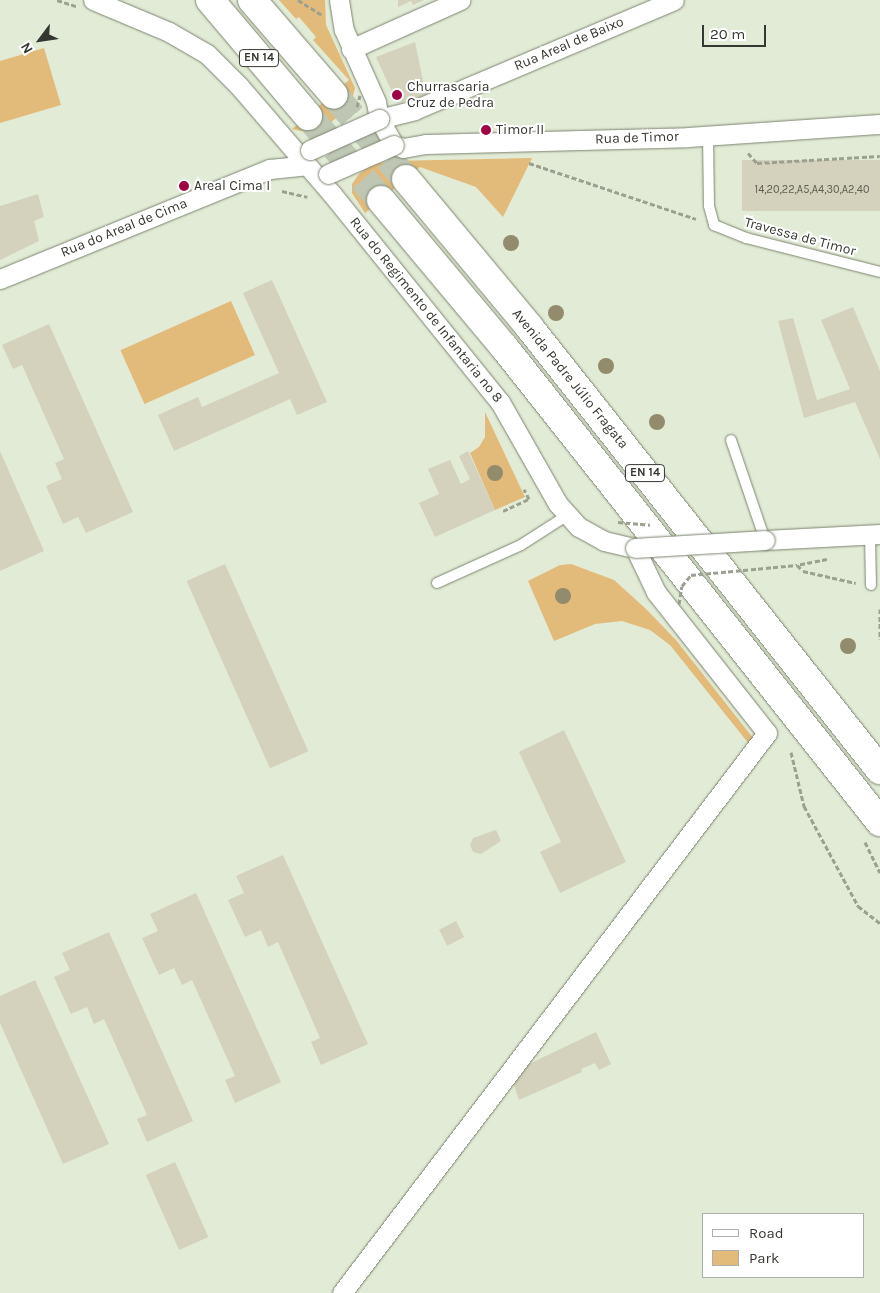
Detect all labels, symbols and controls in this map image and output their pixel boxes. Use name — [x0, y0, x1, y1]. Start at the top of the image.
street label: Rua Areal de Baixo — [512, 13, 626, 75]
north arrow — [15, 15, 65, 65]
scale bar — [705, 15, 769, 47]
text: 20 m — [710, 25, 745, 43]
text: N — [17, 39, 37, 57]
road number: EN 14 — [238, 48, 280, 68]
place label: Churrascaria Cruz de Pedra — [407, 79, 494, 111]
marker: Churrascaria Cruz de Pedra — [391, 89, 403, 101]
place label: Timor II — [496, 122, 544, 138]
marker: Timor II — [480, 124, 492, 136]
street label: Rua de Timor — [595, 128, 679, 148]
place label: Areal Cima I — [194, 178, 270, 194]
marker: Areal Cima I — [178, 180, 190, 192]
house number: 14,20,22,A5,A4,30,A2,40 — [755, 183, 869, 197]
street label: Rua do Areal de Cima — [58, 195, 190, 261]
street label: Rua do Regimento de Infantaria nº 8 — [346, 214, 506, 406]
street label: Travessa de Timor — [743, 214, 857, 260]
street label: Avenida Padre Júlio Fragata — [508, 306, 632, 452]
road number: EN 14 — [624, 463, 666, 482]
legend — [702, 1213, 865, 1278]
text: Road — [749, 1224, 784, 1242]
text: Park — [749, 1249, 779, 1267]

